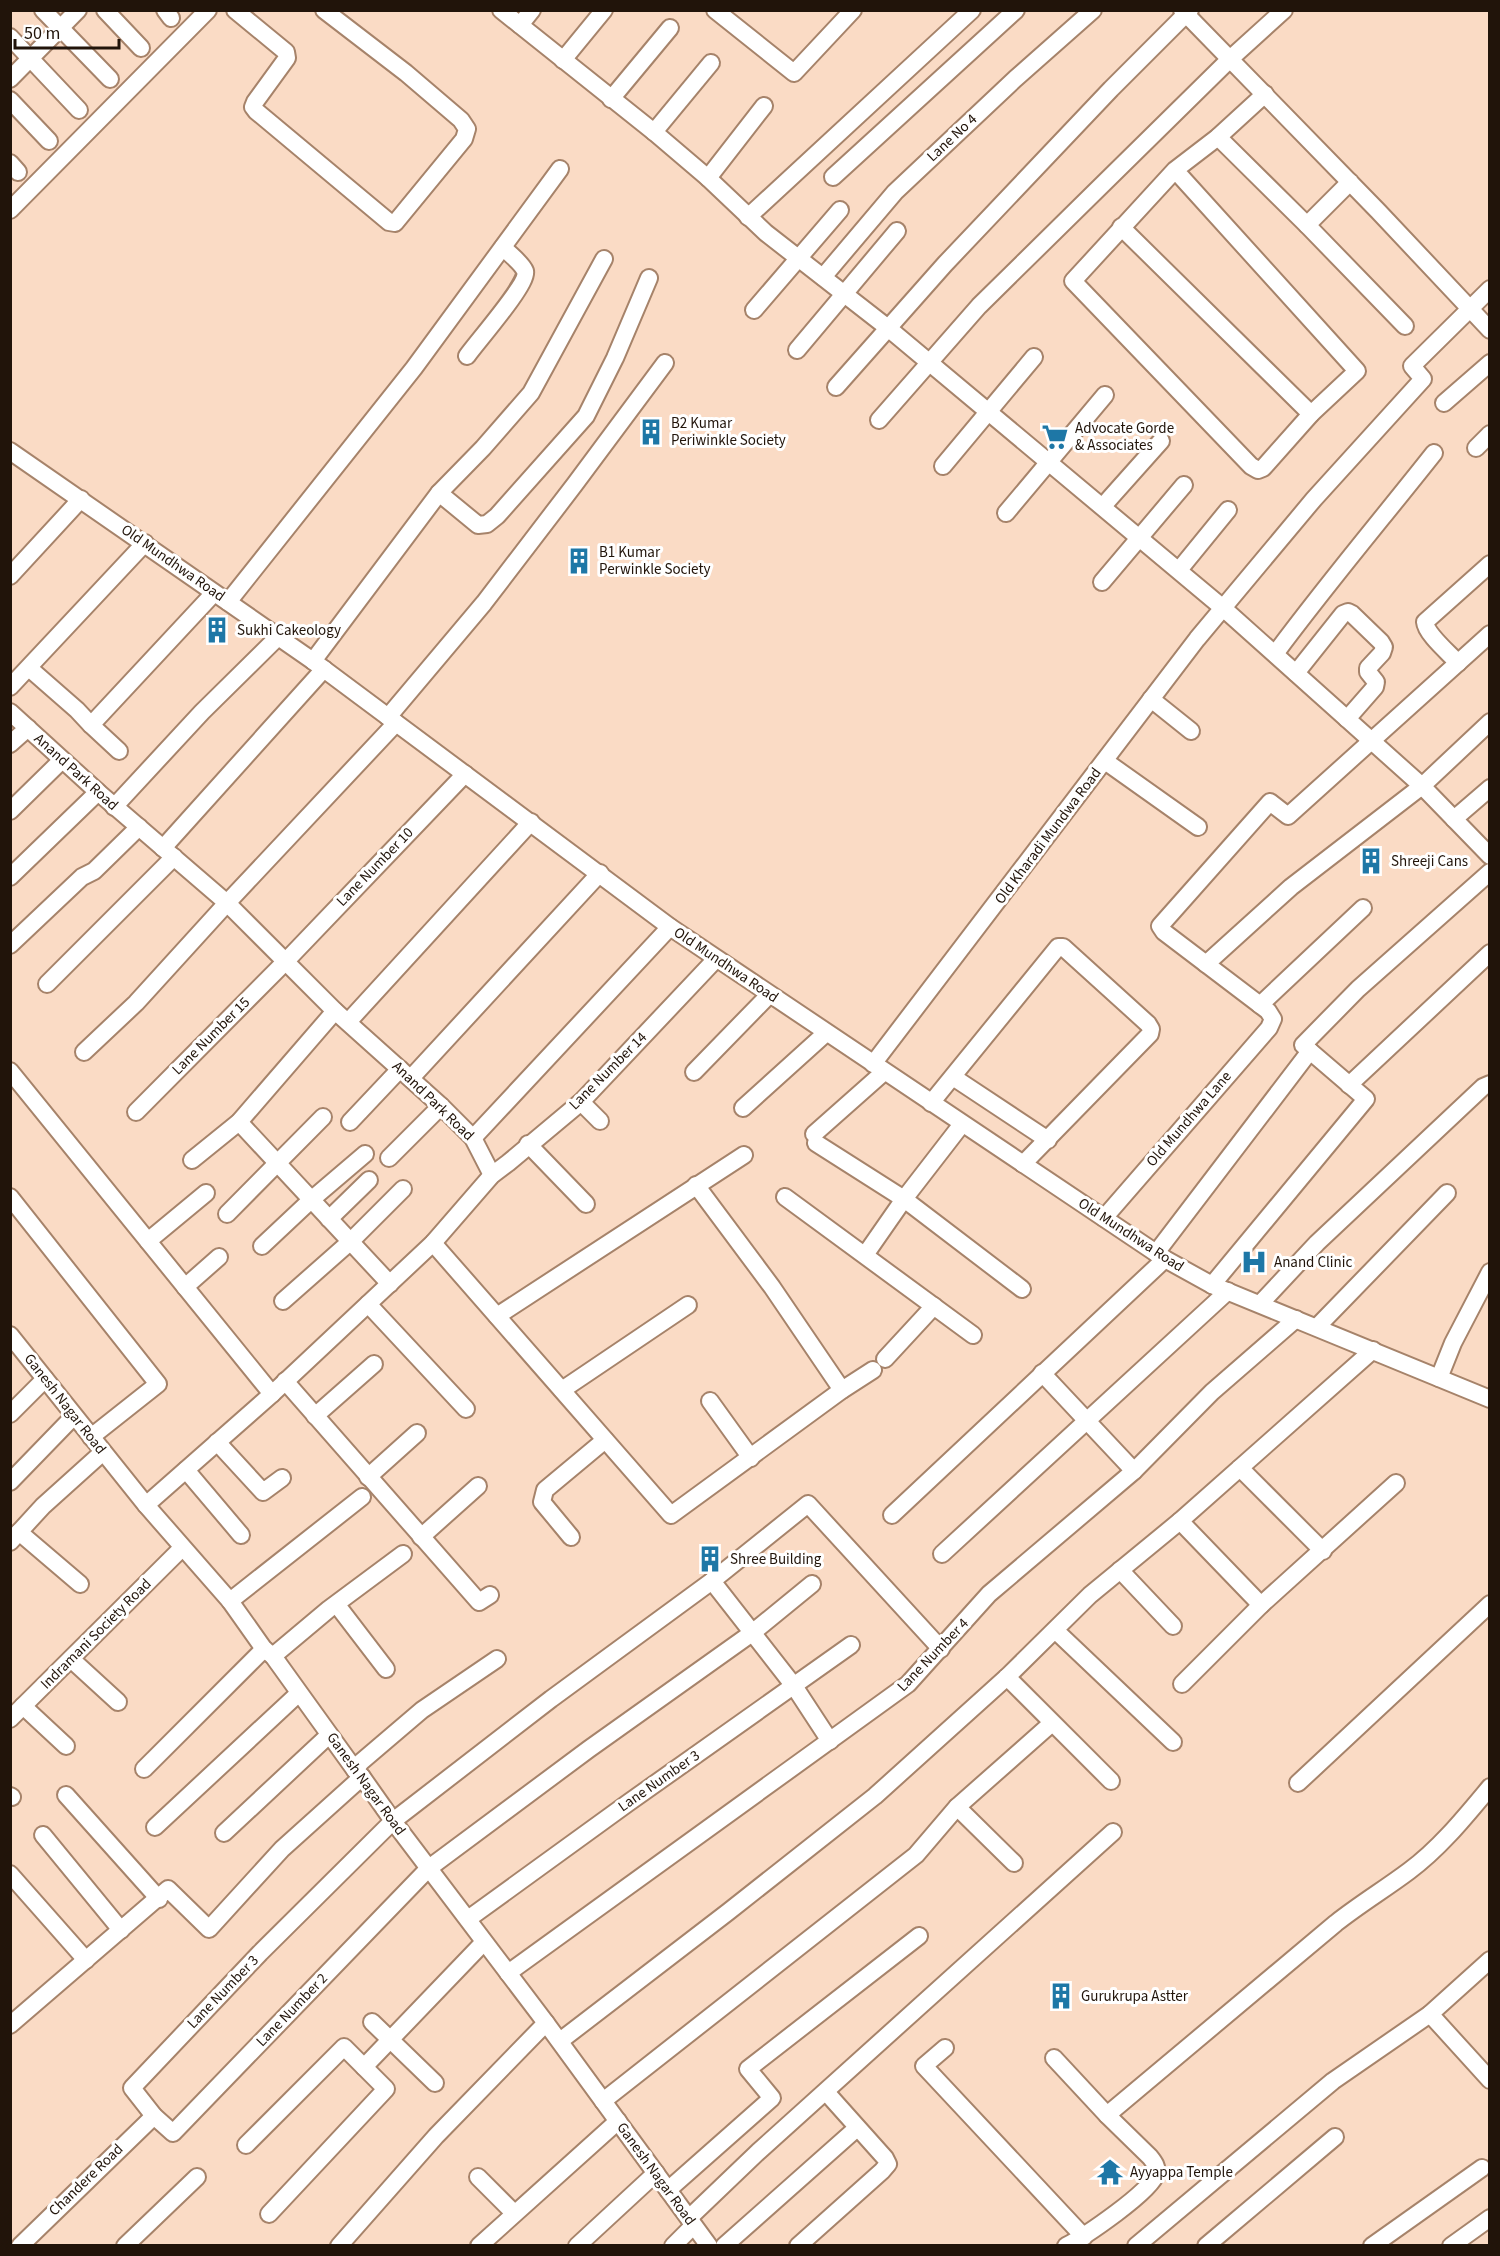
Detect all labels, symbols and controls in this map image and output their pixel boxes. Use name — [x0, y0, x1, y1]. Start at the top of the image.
scale bar — [15, 12, 118, 50]
text: 50 m — [24, 21, 60, 46]
street label: Lane No 4 — [922, 109, 982, 167]
place label: B2 Kumar Periwinkle Society — [671, 413, 786, 451]
building icon: B2 Kumar Periwinkle Society — [636, 417, 666, 447]
place label: Advocate Gorde & Associates — [1075, 418, 1174, 456]
supermarket icon: Advocate Gorde & Associates — [1040, 422, 1070, 452]
street label: Old Mundhwa Road — [117, 519, 229, 607]
place label: B1 Kumar Perwinkle Society — [599, 542, 710, 580]
building icon: B1 Kumar Perwinkle Society — [564, 546, 594, 576]
building icon: Sukhi Cakeology — [202, 615, 232, 645]
place label: Sukhi Cakeology — [237, 620, 341, 641]
street label: Anand Park Road — [29, 729, 123, 815]
street label: Old Kharadi Mundwa Road — [990, 763, 1106, 909]
street label: Lane Number 10 — [332, 823, 418, 911]
building icon: Shreeji Cans — [1356, 846, 1386, 876]
place label: Shreeji Cans — [1391, 851, 1468, 872]
street label: Old Mundhwa Road — [669, 922, 783, 1008]
street label: Lane Number 15 — [167, 992, 255, 1080]
street label: Lane Number 14 — [564, 1027, 652, 1115]
street label: Anand Park Road — [387, 1056, 479, 1146]
street label: Old Mundhwa Lane — [1142, 1067, 1236, 1171]
street label: Old Mundhwa Road — [1074, 1193, 1188, 1277]
hospital icon: Anand Clinic — [1239, 1247, 1269, 1277]
place label: Anand Clinic — [1274, 1252, 1352, 1273]
street label: Ganesh Nagar Road — [19, 1349, 111, 1459]
building icon: Shree Building — [695, 1544, 725, 1574]
place label: Shree Building — [730, 1549, 822, 1570]
street label: Indramani Society Road — [36, 1574, 156, 1694]
street label: Lane Number 4 — [892, 1613, 974, 1697]
street label: Ganesh Nagar Road — [322, 1728, 410, 1840]
street label: Lane Number 3 — [614, 1745, 704, 1817]
street label: Lane Number 3 — [182, 1950, 264, 2034]
street label: Lane Number 2 — [251, 1968, 333, 2052]
building icon: Gurukrupa Astter — [1046, 1981, 1076, 2011]
place label: Gurukrupa Astter — [1081, 1986, 1189, 2007]
street label: Ganesh Nagar Road — [612, 2118, 700, 2230]
street label: Chandere Road — [44, 2139, 128, 2221]
temple icon: Ayyappa Temple — [1095, 2157, 1125, 2187]
place label: Ayyappa Temple — [1130, 2162, 1233, 2183]

